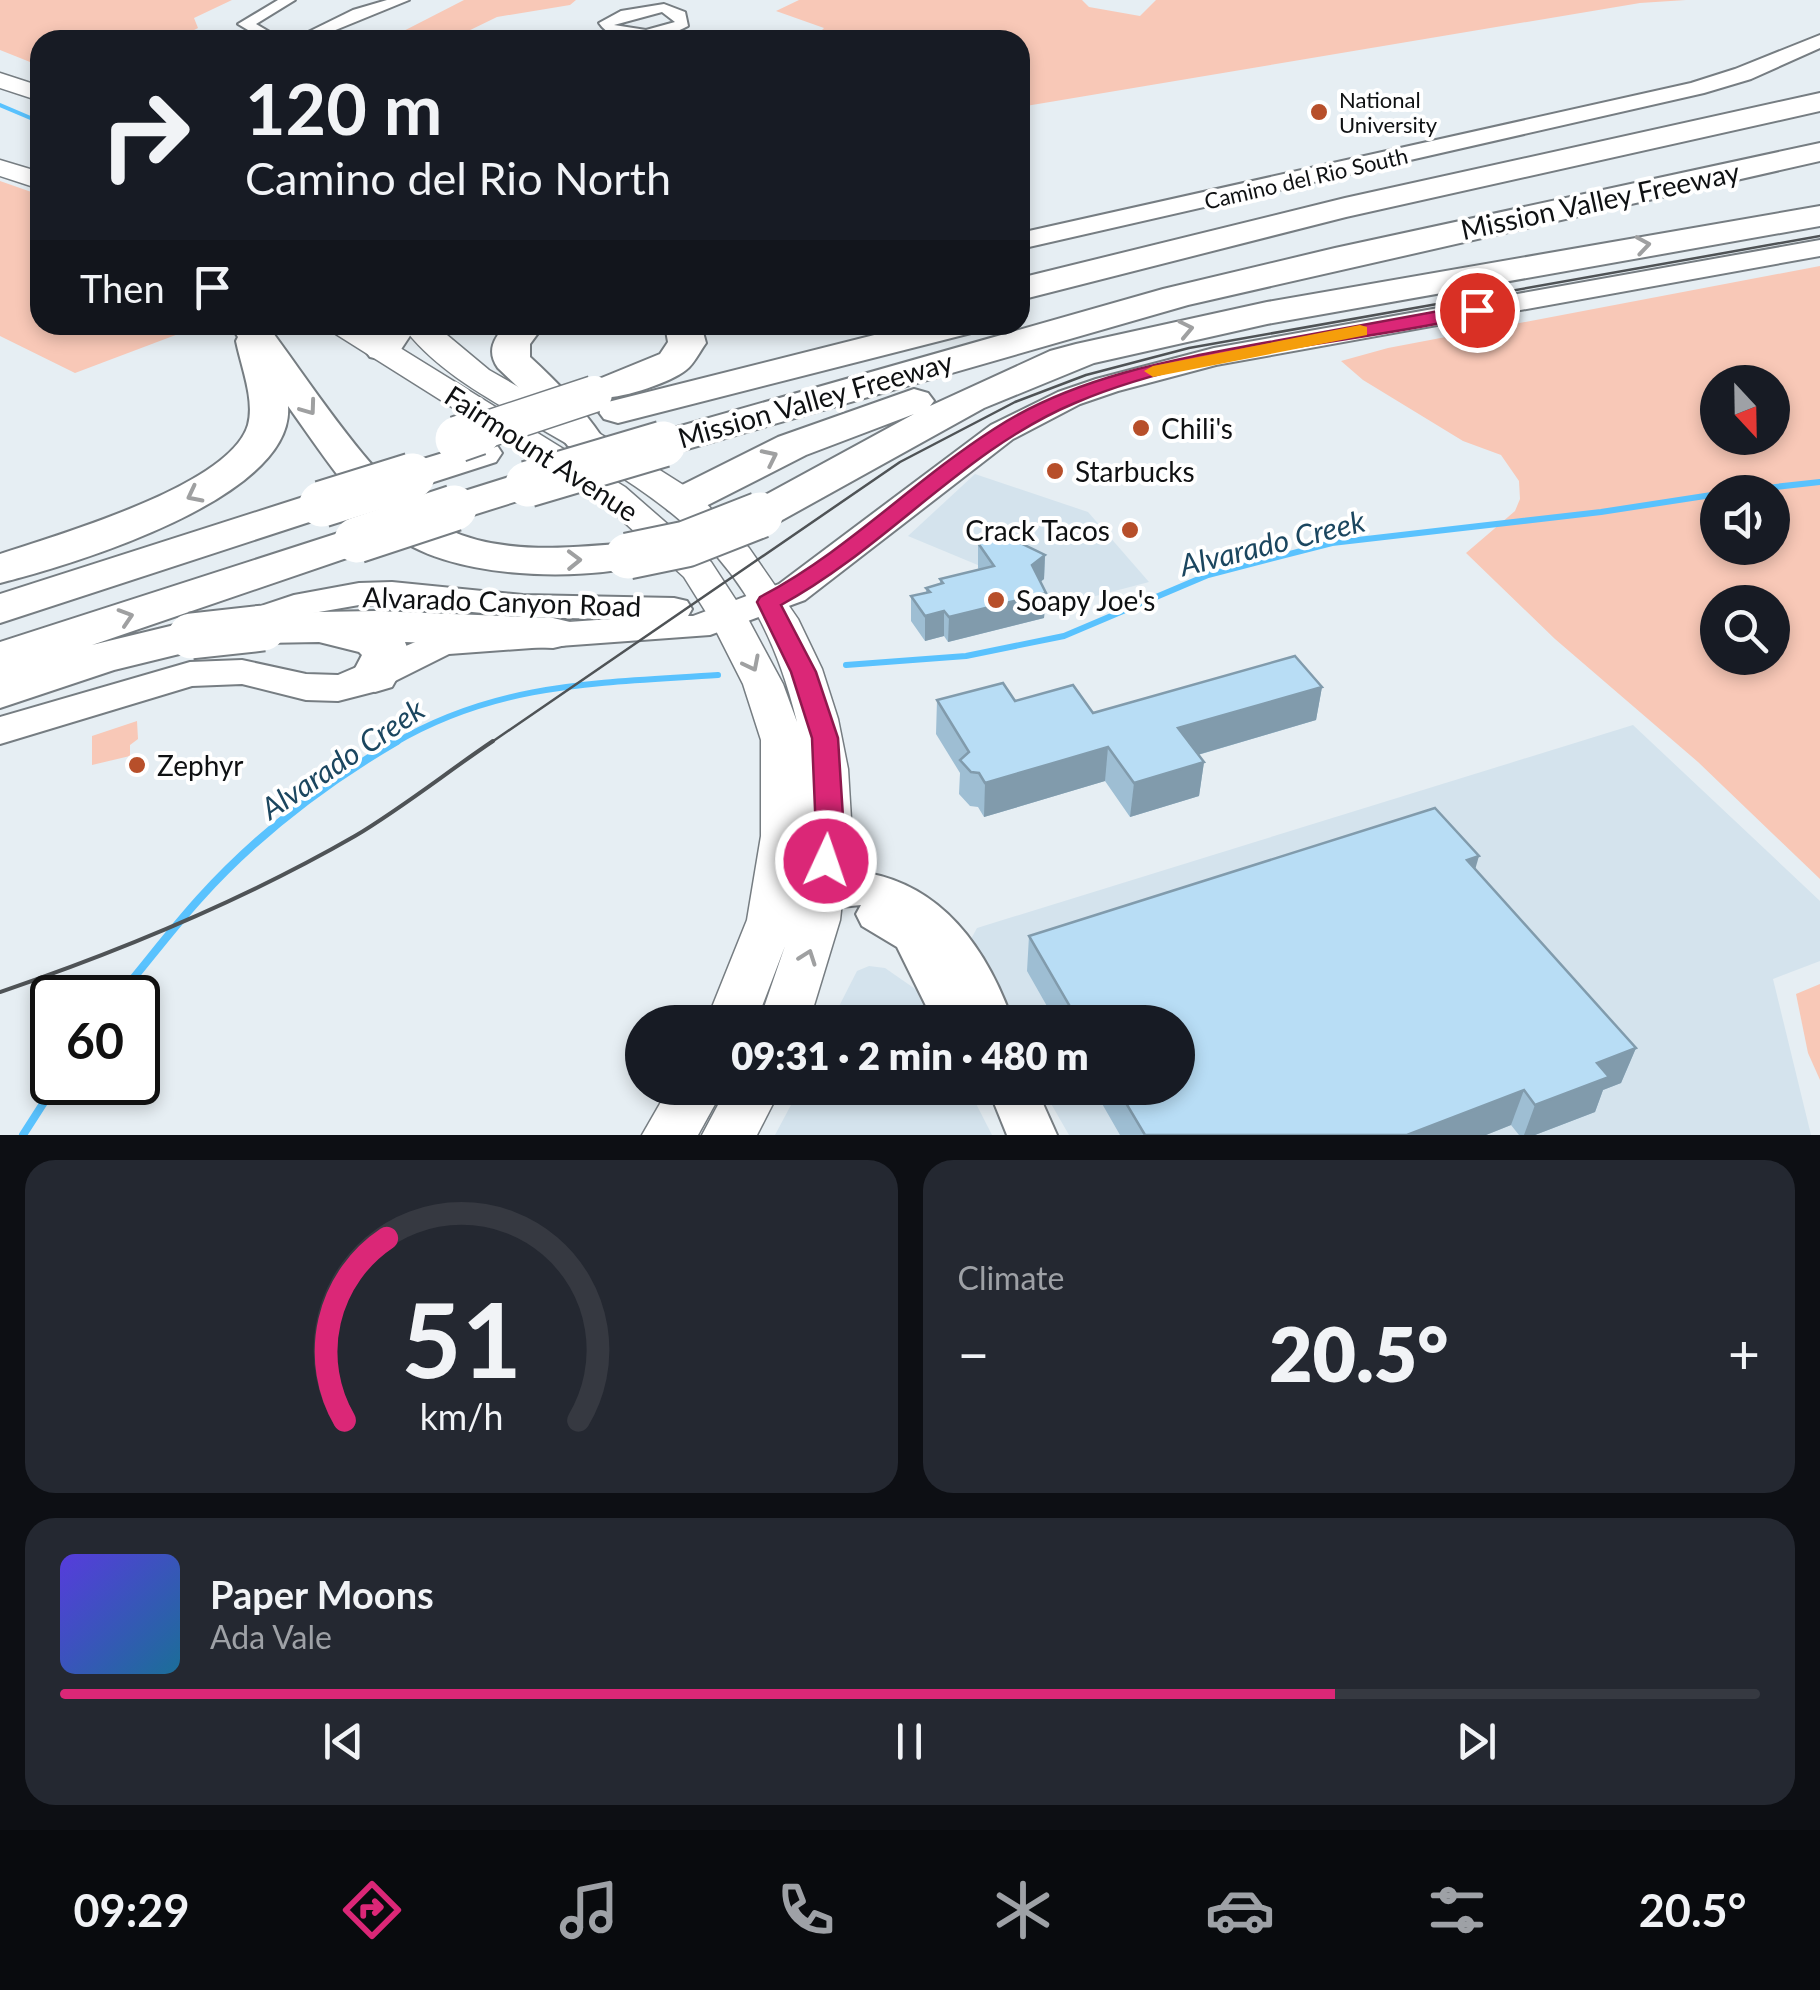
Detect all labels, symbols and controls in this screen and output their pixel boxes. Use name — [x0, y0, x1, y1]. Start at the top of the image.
text: 120 m — [245, 66, 442, 150]
icon: right — [80, 70, 210, 200]
place label: National University — [1339, 86, 1438, 138]
marker: National University — [1308, 101, 1330, 123]
street label: Camino del Rio South — [1202, 141, 1410, 215]
text: Camino del Rio North — [245, 151, 671, 205]
street label: Mission Valley Freeway — [1458, 154, 1743, 246]
one-way arrow — [1635, 236, 1651, 257]
icon: arrive — [185, 260, 240, 315]
text: Then — [80, 265, 165, 311]
pin — [1435, 268, 1520, 353]
icon: arrive — [1450, 283, 1505, 338]
one-way arrow — [1177, 320, 1194, 341]
street label: Mission Valley Freeway — [674, 343, 957, 454]
north arrow — [1700, 365, 1790, 455]
map controls — [1700, 365, 1790, 675]
street label: Fairmount Avenue — [439, 378, 645, 528]
one-way arrow — [297, 397, 315, 415]
place label: Chili's — [1161, 411, 1233, 445]
marker: Chili's — [1130, 417, 1152, 439]
one-way arrow — [759, 450, 777, 469]
place label: Starbucks — [1075, 454, 1195, 488]
marker: Starbucks — [1044, 460, 1066, 482]
button: sound — [1700, 475, 1790, 565]
one-way arrow — [186, 483, 204, 503]
water label: Alvarado Creek — [1175, 501, 1369, 583]
place label: Crack Tacos — [965, 513, 1110, 547]
marker: Crack Tacos — [1119, 519, 1141, 541]
one-way arrow — [566, 549, 582, 570]
street label: Alvarado Canyon Road — [362, 579, 642, 623]
place label: Soapy Joe's — [1016, 583, 1155, 617]
button: search — [1700, 585, 1790, 675]
marker: Soapy Joe's — [985, 589, 1007, 611]
one-way arrow — [116, 609, 133, 629]
one-way arrow — [740, 654, 760, 672]
water label: Alvarado Creek — [253, 690, 431, 826]
place label: Zephyr — [157, 748, 244, 782]
marker: Zephyr — [126, 754, 148, 776]
position arrow — [774, 809, 878, 913]
one-way arrow — [796, 950, 817, 967]
speed limit sign: 60 — [30, 975, 160, 1105]
text: 09:31 · 2 min · 480 m — [731, 1032, 1089, 1078]
text: Climate — [958, 1258, 1064, 1297]
text: 51 — [401, 1275, 522, 1400]
text: 20.5° — [1269, 1308, 1449, 1398]
text: − — [958, 1320, 989, 1386]
text: + — [1728, 1320, 1760, 1386]
text: km/h — [419, 1395, 503, 1438]
text: Paper Moons — [210, 1571, 434, 1617]
text: Ada Vale — [210, 1617, 332, 1656]
icon: previous — [316, 1714, 371, 1769]
icon: pause — [882, 1714, 937, 1769]
icon: next — [1449, 1714, 1504, 1769]
icon: directions — [337, 1875, 407, 1945]
icon: music — [554, 1875, 624, 1945]
icon: phone — [771, 1875, 841, 1945]
icon: climate — [988, 1875, 1058, 1945]
icon: car — [1205, 1875, 1275, 1945]
icon: filters — [1422, 1875, 1492, 1945]
text: 09:29 — [74, 1883, 190, 1937]
text: 20.5° — [1639, 1883, 1746, 1937]

